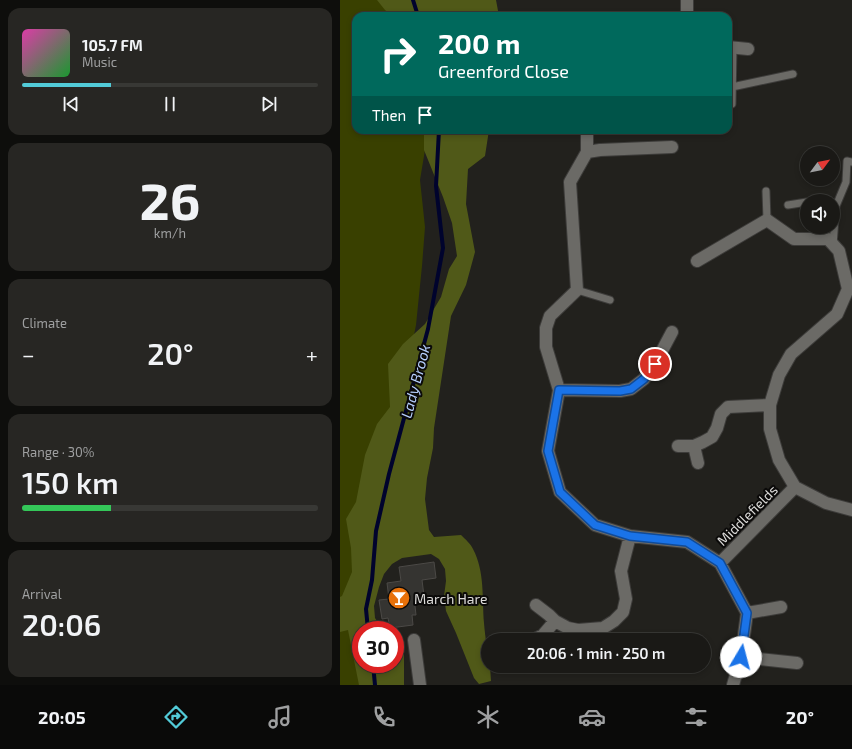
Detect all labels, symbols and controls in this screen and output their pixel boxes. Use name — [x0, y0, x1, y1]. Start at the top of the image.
text: 200 m — [438, 26, 520, 60]
icon: right — [372, 28, 424, 80]
text: 105.7 FM — [82, 36, 143, 54]
text: Music — [82, 54, 117, 70]
text: Greenford Close — [438, 60, 569, 82]
icon: previous — [60, 93, 82, 115]
icon: pause — [159, 93, 181, 115]
icon: next — [258, 93, 280, 115]
icon: arrive — [414, 104, 436, 126]
text: Then — [372, 106, 406, 124]
north arrow — [800, 146, 840, 186]
map controls — [800, 146, 840, 234]
text: 26 — [140, 168, 200, 230]
button: sound — [800, 194, 840, 234]
text: km/h — [154, 225, 186, 241]
text: Climate — [22, 315, 67, 331]
text: 20° — [147, 335, 194, 371]
text: − — [22, 341, 35, 367]
text: + — [306, 341, 318, 367]
water label: Lady Brook — [396, 342, 435, 420]
pin — [638, 347, 672, 381]
icon: arrive — [644, 353, 666, 375]
text: Range · 30% — [22, 444, 94, 460]
text: 150 km — [22, 464, 119, 500]
street label: Middlefields — [713, 481, 781, 549]
bar icon: March Hare — [386, 585, 412, 611]
text: Arrival — [22, 586, 62, 602]
place label: March Hare — [414, 590, 488, 607]
text: 20:06 — [22, 606, 101, 642]
speed limit sign: 30 — [352, 621, 404, 673]
position arrow — [720, 636, 762, 678]
text: 20:06 · 1 min · 250 m — [527, 644, 665, 662]
icon: directions — [162, 703, 190, 731]
icon: music — [266, 703, 294, 731]
icon: phone — [370, 703, 398, 731]
icon: climate — [474, 703, 502, 731]
icon: car — [578, 703, 606, 731]
icon: filters — [682, 703, 710, 731]
text: 20:05 — [38, 706, 86, 728]
text: 20° — [786, 706, 814, 728]

